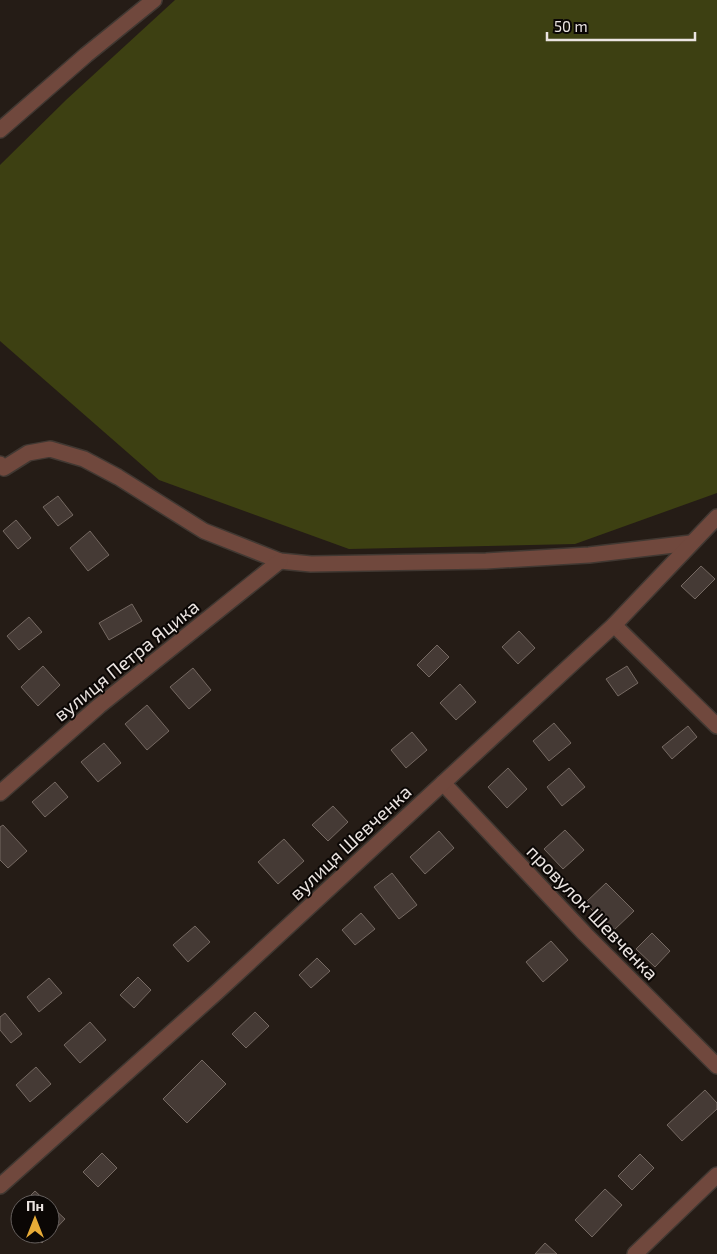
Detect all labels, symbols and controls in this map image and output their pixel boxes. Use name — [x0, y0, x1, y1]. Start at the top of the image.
scale bar — [547, 10, 694, 42]
text: 50 m — [554, 17, 588, 35]
street label: вулиця Петра Яцика — [49, 594, 204, 726]
street label: вулиця Шевченка — [284, 780, 416, 905]
street label: провулок Шевченка — [522, 840, 664, 985]
north arrow — [10, 1194, 60, 1244]
text: Пн — [26, 1197, 44, 1214]

